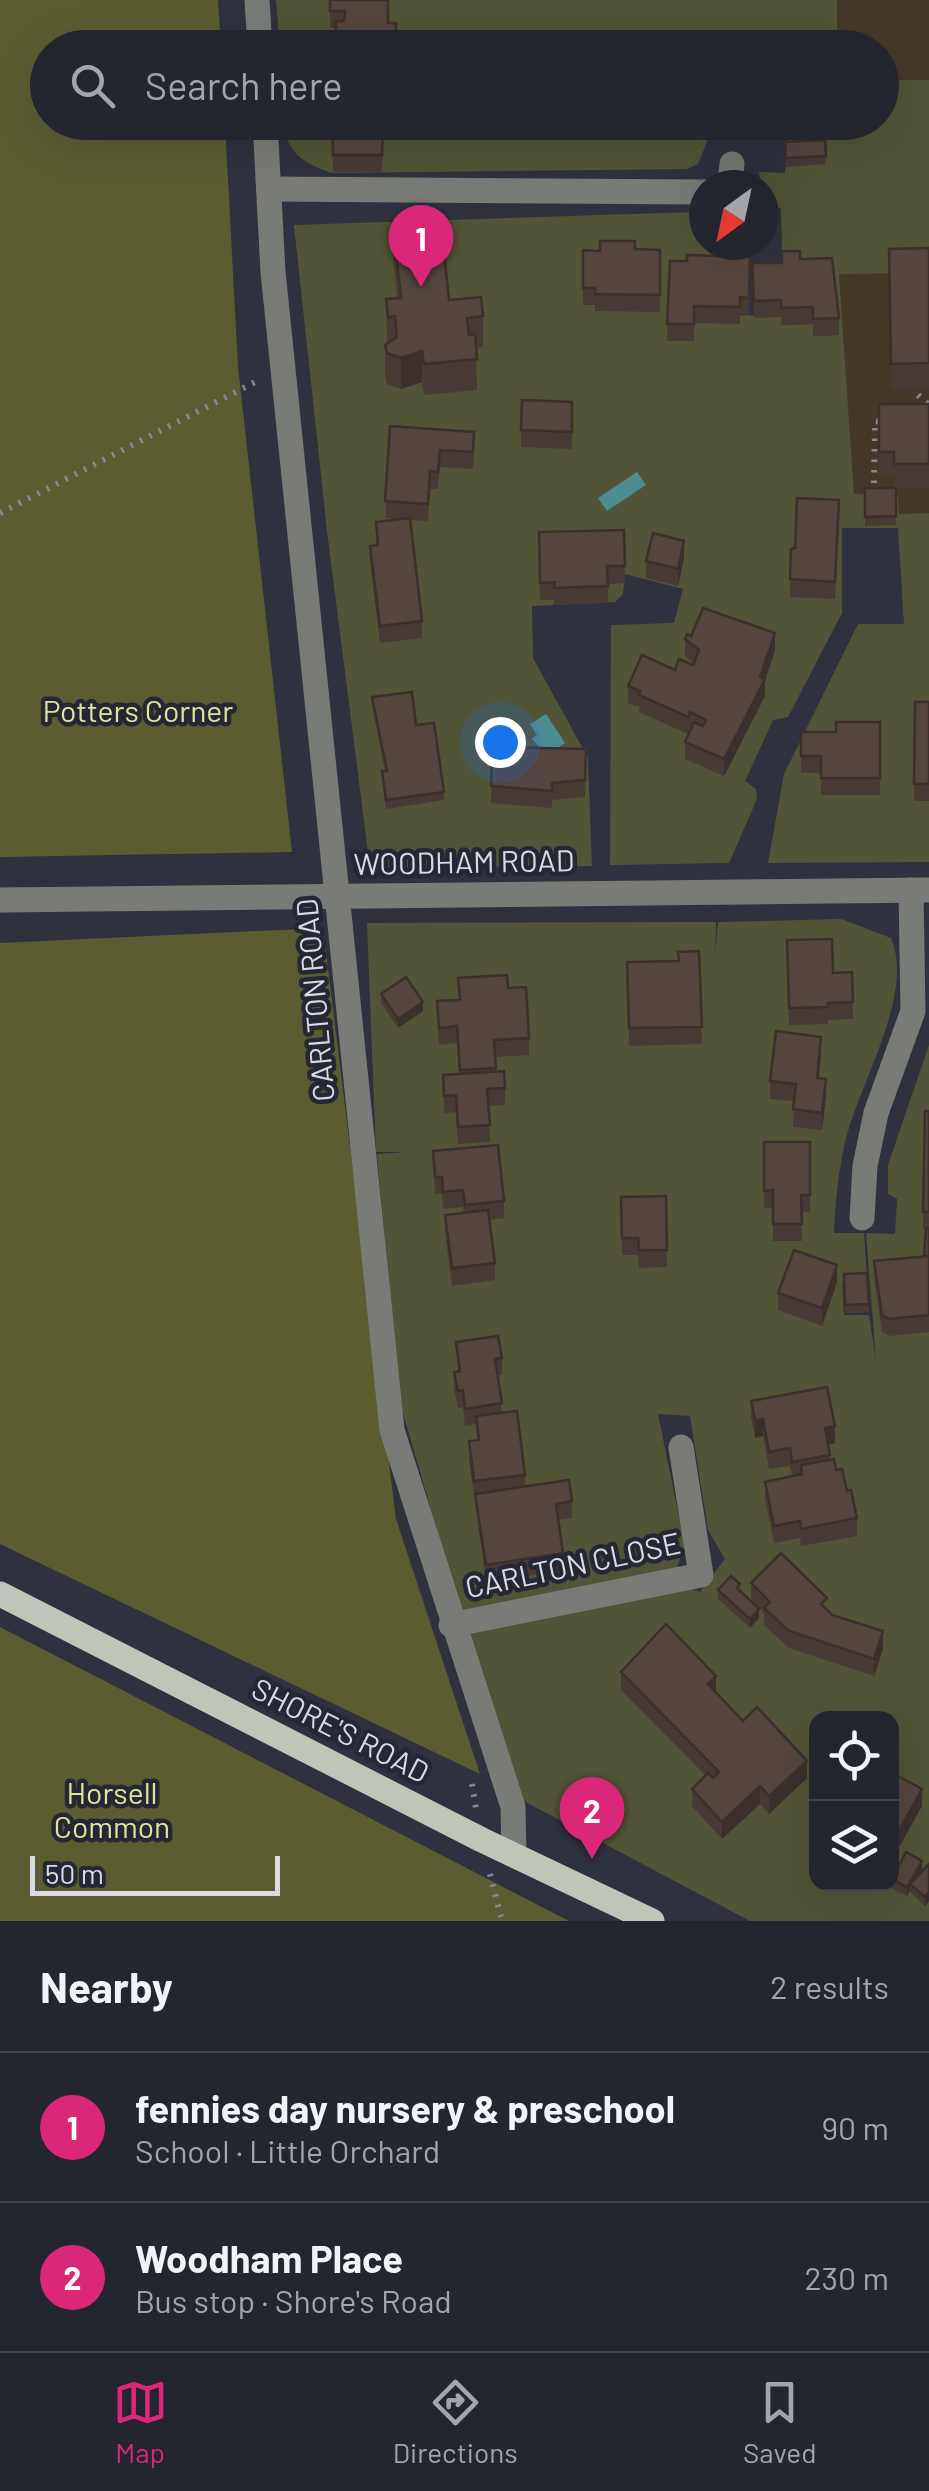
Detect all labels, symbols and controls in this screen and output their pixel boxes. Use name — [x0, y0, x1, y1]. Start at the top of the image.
search box — [30, 30, 899, 140]
icon: search — [65, 58, 120, 113]
text: Search here — [145, 62, 343, 108]
north arrow — [689, 170, 779, 260]
pin: 1 — [388, 204, 454, 287]
park label: Potters Corner — [43, 692, 233, 728]
your location — [475, 717, 526, 768]
street label: WOODHAM ROAD — [353, 841, 575, 881]
street label: CARLTON ROAD — [287, 897, 341, 1103]
street label: CARLTON CLOSE — [462, 1524, 683, 1604]
street label: SHORE'S ROAD — [247, 1669, 435, 1789]
map controls — [809, 1711, 899, 1891]
button: locate — [809, 1711, 899, 1801]
park label: Horsell Common — [54, 1774, 170, 1844]
pin: 2 — [560, 1776, 624, 1859]
button: layers — [809, 1801, 899, 1891]
scale bar — [30, 1851, 280, 1896]
text: 50 m — [45, 1856, 104, 1890]
text: Nearby — [40, 1961, 173, 2011]
text: 2 results — [770, 1967, 889, 2005]
text: fennies day nursery & preschool — [135, 2085, 675, 2131]
text: 1 — [67, 2108, 78, 2146]
text: 90 m — [821, 2108, 889, 2146]
text: School · Little Orchard — [135, 2131, 440, 2169]
text: Woodham Place — [135, 2235, 403, 2281]
text: 2 — [64, 2258, 81, 2296]
text: 230 m — [805, 2258, 889, 2296]
text: Bus stop · Shore's Road — [135, 2281, 452, 2319]
tab: Map — [113, 2375, 168, 2469]
tab: Directions — [393, 2375, 518, 2469]
tab: Saved — [743, 2375, 816, 2469]

